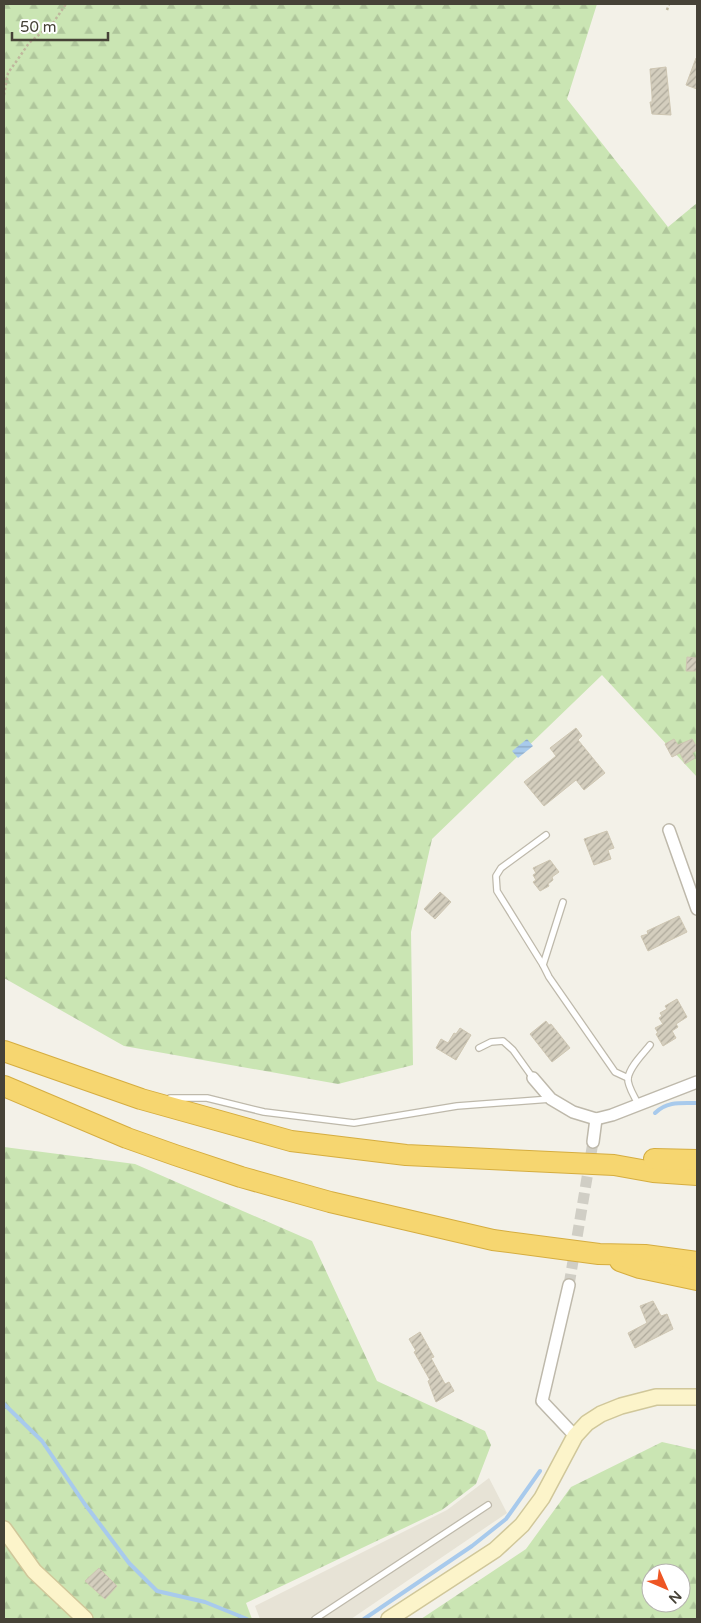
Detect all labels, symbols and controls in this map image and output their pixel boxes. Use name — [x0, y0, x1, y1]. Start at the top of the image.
scale bar — [12, 10, 109, 42]
text: 50 m — [20, 18, 57, 36]
north arrow — [641, 1563, 691, 1613]
text: N — [665, 1587, 685, 1607]

